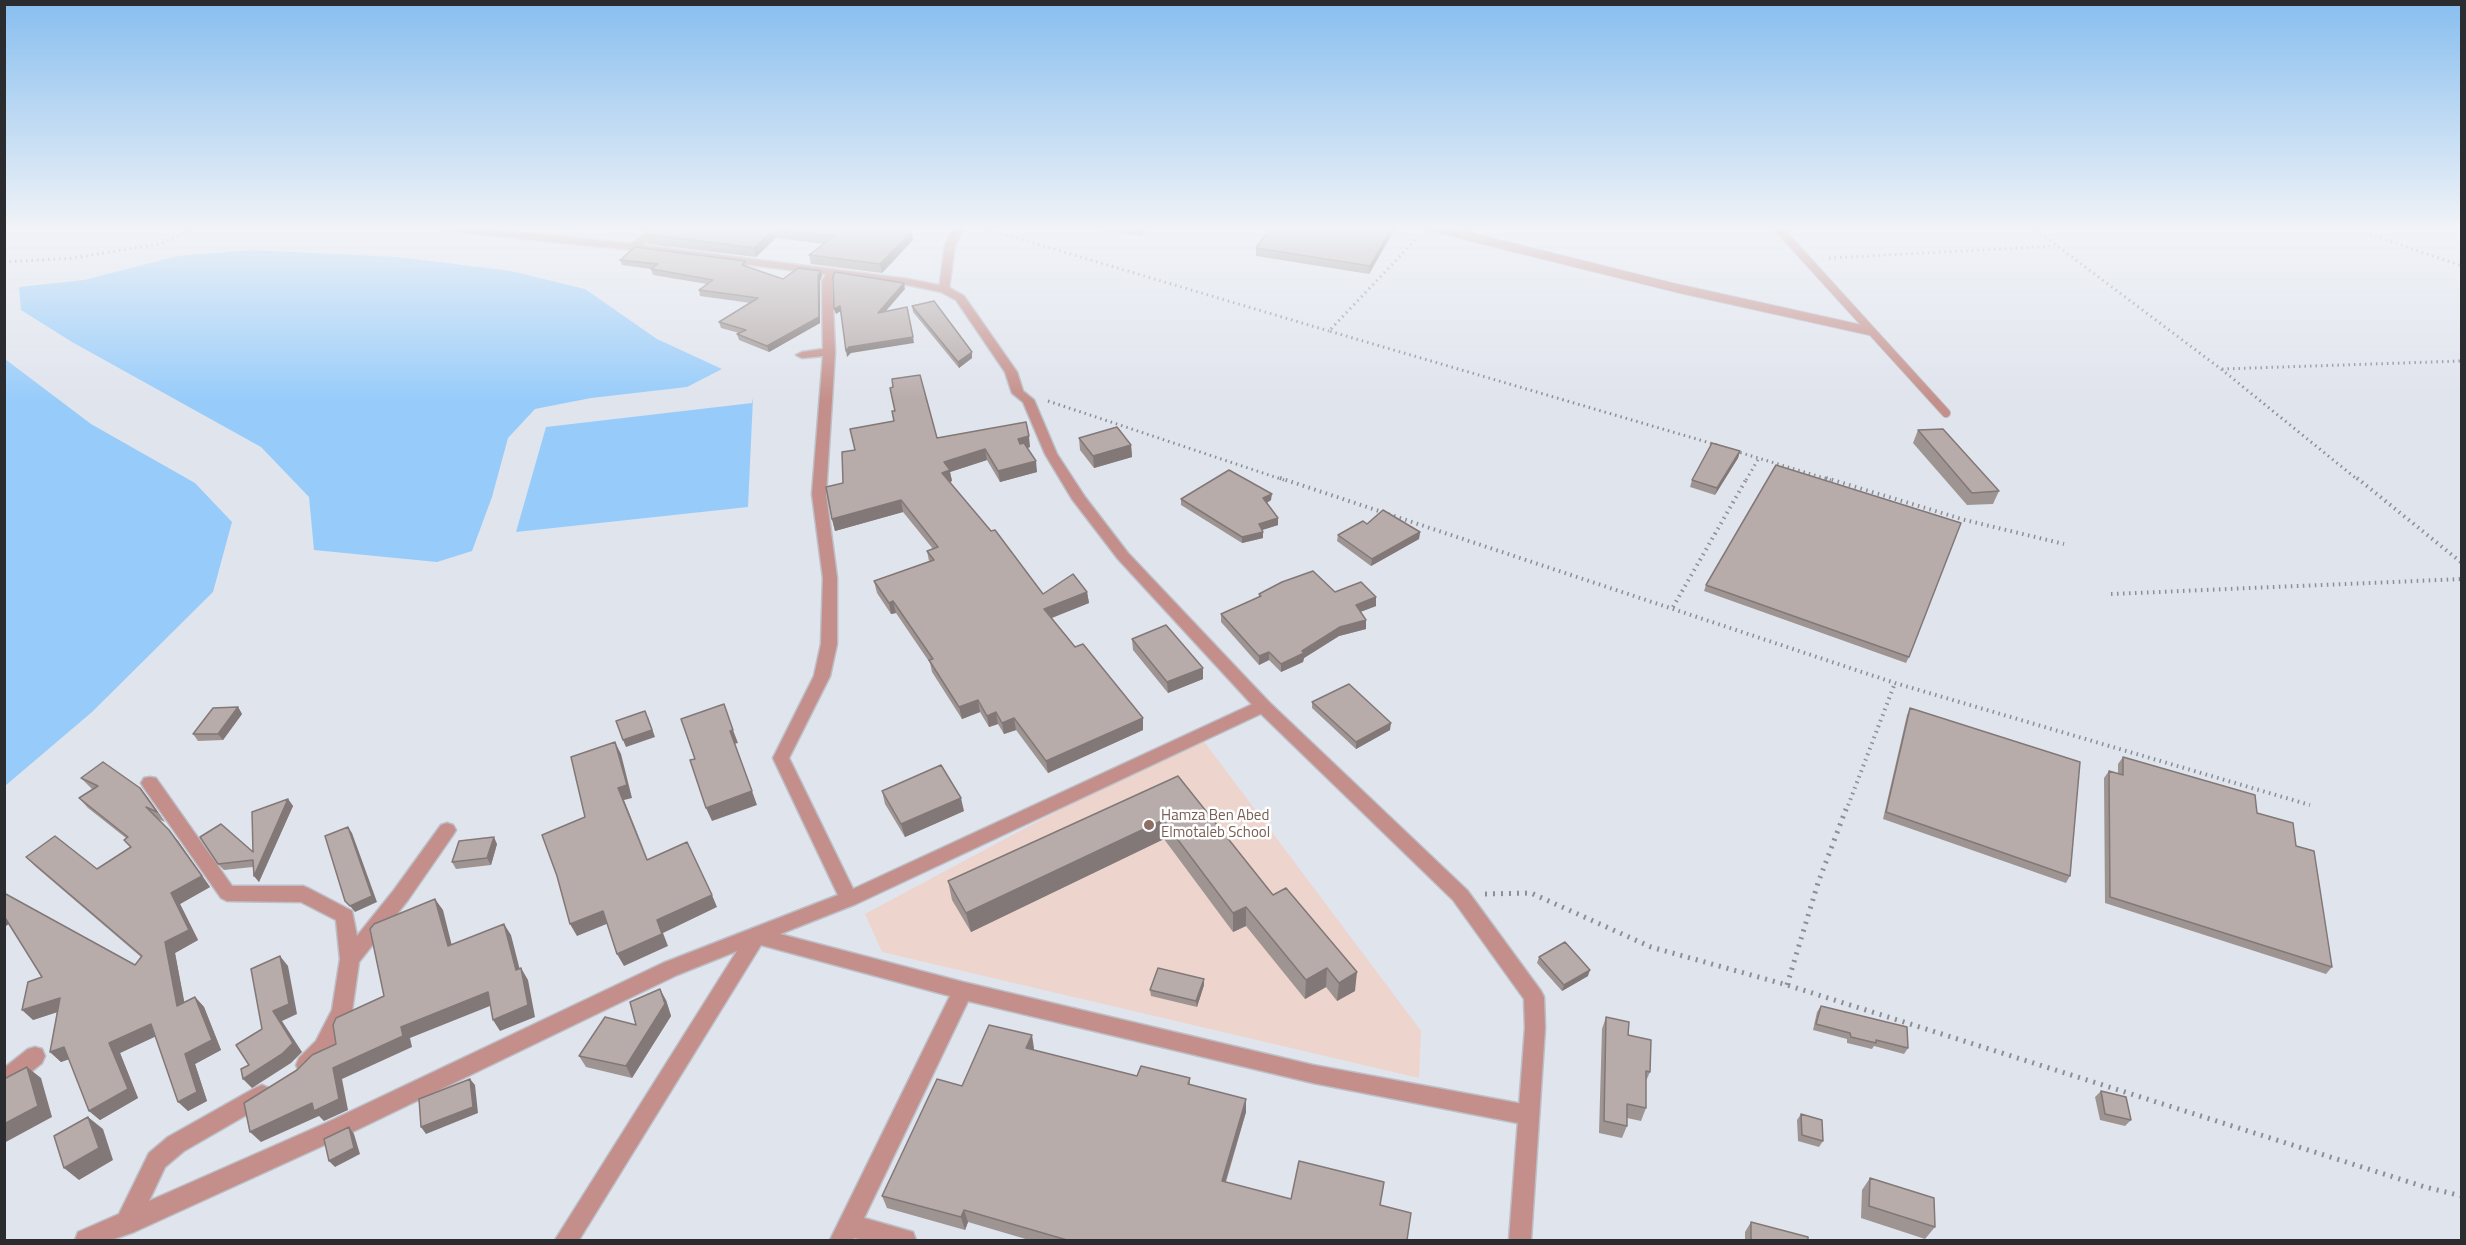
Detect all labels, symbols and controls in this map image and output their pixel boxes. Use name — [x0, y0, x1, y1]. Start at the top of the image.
place label: Hamza Ben Abed Elmotaleb School — [1161, 807, 1270, 842]
marker: Hamza Ben Abed Elmotaleb School — [1142, 818, 1156, 832]

